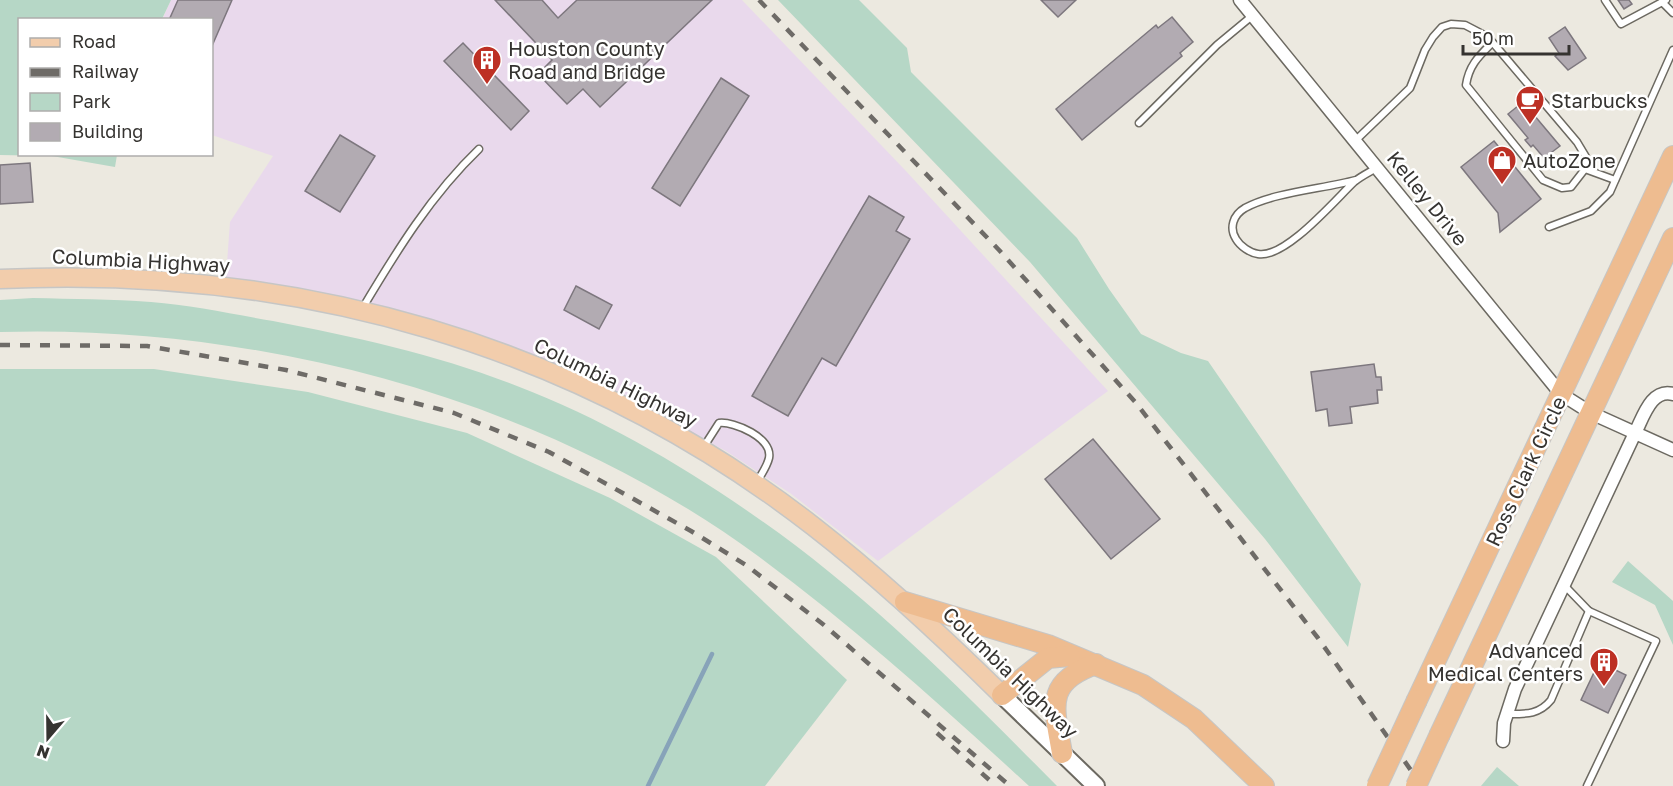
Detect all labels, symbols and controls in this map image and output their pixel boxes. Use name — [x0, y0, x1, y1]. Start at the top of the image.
legend — [18, 18, 213, 156]
scale bar — [1463, 18, 1570, 56]
text: 50 m — [1472, 27, 1514, 49]
text: Road — [72, 30, 116, 52]
place label: Houston County Road and Bridge — [508, 36, 666, 83]
building icon: Houston County Road and Bridge — [471, 44, 503, 86]
text: Railway — [72, 60, 139, 82]
cafe icon: Starbucks — [1514, 84, 1546, 126]
place label: Starbucks — [1551, 88, 1648, 112]
text: Park — [72, 90, 111, 112]
text: Building — [72, 120, 143, 142]
shop icon: AutoZone — [1486, 144, 1518, 186]
street label: Kelley Drive — [1383, 146, 1473, 250]
place label: AutoZone — [1523, 148, 1616, 172]
street label: Columbia Highway — [51, 243, 231, 277]
street label: Columbia Highway — [530, 332, 702, 432]
street label: Ross Clark Circle — [1480, 392, 1570, 550]
street label: Columbia Highway — [938, 601, 1084, 743]
place label: Advanced Medical Centers — [1428, 638, 1583, 685]
building icon: Advanced Medical Centers — [1588, 646, 1620, 688]
north arrow — [18, 708, 78, 768]
text: N — [34, 741, 52, 764]

